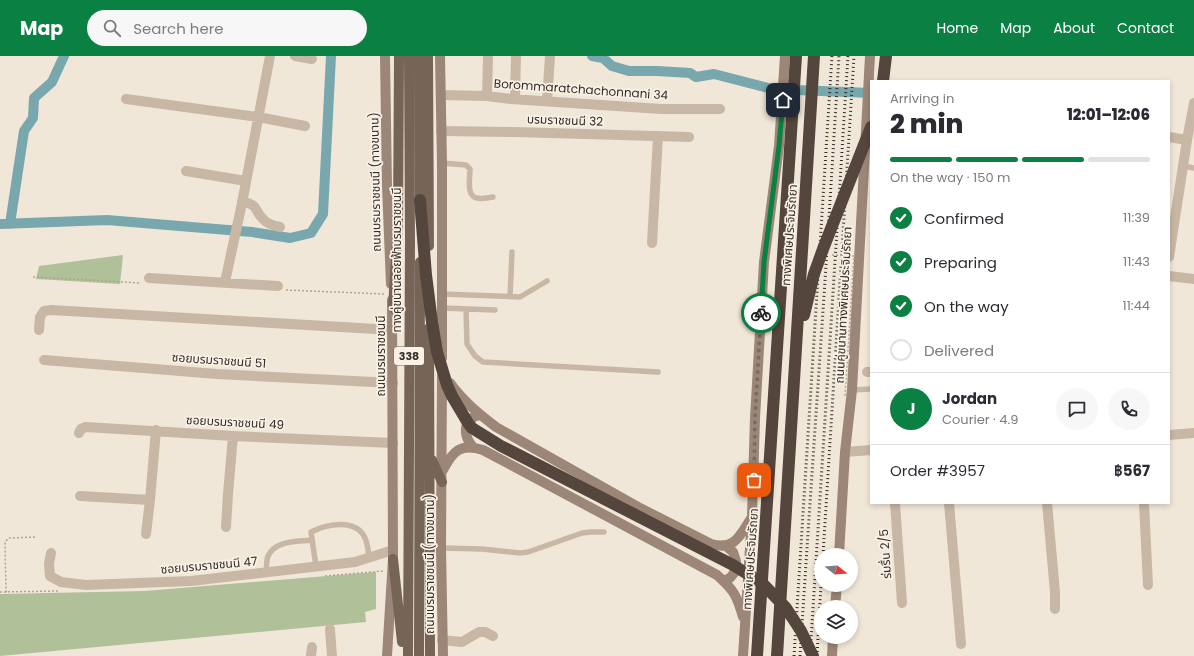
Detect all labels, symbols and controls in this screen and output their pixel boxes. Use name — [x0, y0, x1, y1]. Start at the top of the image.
search box — [87, 10, 367, 46]
text: Map — [20, 15, 63, 42]
icon: search — [101, 17, 123, 39]
text: Search here — [133, 18, 224, 39]
text: Home — [936, 18, 978, 38]
text: Map — [1000, 18, 1031, 38]
text: About — [1053, 18, 1095, 38]
text: Contact — [1117, 18, 1174, 38]
street label: Borommaratchachonnani 34 — [493, 74, 669, 104]
pin — [766, 83, 800, 117]
icon: home — [772, 89, 794, 111]
text: Arriving in — [890, 89, 954, 108]
text: 12:01–12:06 — [1067, 104, 1150, 125]
text: 2 min — [890, 106, 963, 142]
street label: บรมราชชนนี 32 — [527, 110, 604, 130]
street label: ถนนบรมราชชนนี (ทางขนาน) — [365, 112, 385, 252]
text: On the way · 150 m — [890, 168, 1010, 187]
street label: ทางพิเศษประจิมรัถยา — [777, 184, 801, 286]
street label: ทางคู่ขนานลอยฟ้าบรมราชชนนี — [388, 187, 405, 333]
icon: check — [890, 207, 912, 229]
text: Confirmed — [924, 208, 1004, 229]
text: 11:39 — [1123, 208, 1150, 227]
street label: ถนนคู่ขนานทางพิเศษประจิมรัถยา — [830, 226, 856, 384]
icon: check — [890, 251, 912, 273]
text: Preparing — [924, 252, 997, 273]
text: 11:43 — [1123, 252, 1150, 271]
courier — [741, 293, 781, 333]
icon: check — [890, 295, 912, 317]
text: On the way — [924, 296, 1009, 317]
text: 11:44 — [1123, 296, 1150, 315]
icon: bike — [750, 302, 772, 324]
street label: ถนนบรมราชชนนี — [372, 315, 389, 397]
text: Delivered — [924, 340, 994, 361]
road number: 338 — [394, 347, 424, 365]
street label: ซอยบรมราชชนนี 51 — [171, 348, 267, 372]
text: Jordan — [942, 388, 997, 409]
button: chat — [1056, 388, 1098, 430]
button: phone — [1108, 388, 1150, 430]
text: J — [907, 398, 915, 419]
text: Courier · 4.9 — [942, 410, 1018, 429]
street label: ซอยบรมราชชนนี 49 — [186, 411, 284, 433]
text: Order #3957 — [890, 460, 985, 481]
text: ฿567 — [1114, 460, 1150, 481]
pin — [737, 463, 771, 497]
icon: bag — [743, 469, 765, 491]
street label: ถนนบรมราชชนนี (ทางขนาน) — [421, 494, 438, 634]
street label: ทางพิเศษประจิมรัถยา — [738, 508, 762, 610]
street label: ร่มรื่น 2/5 — [875, 529, 895, 579]
north arrow — [814, 548, 858, 592]
map controls — [814, 548, 858, 644]
street label: ซอยบรมราชชนนี 47 — [160, 552, 259, 578]
button: layers — [814, 600, 858, 644]

